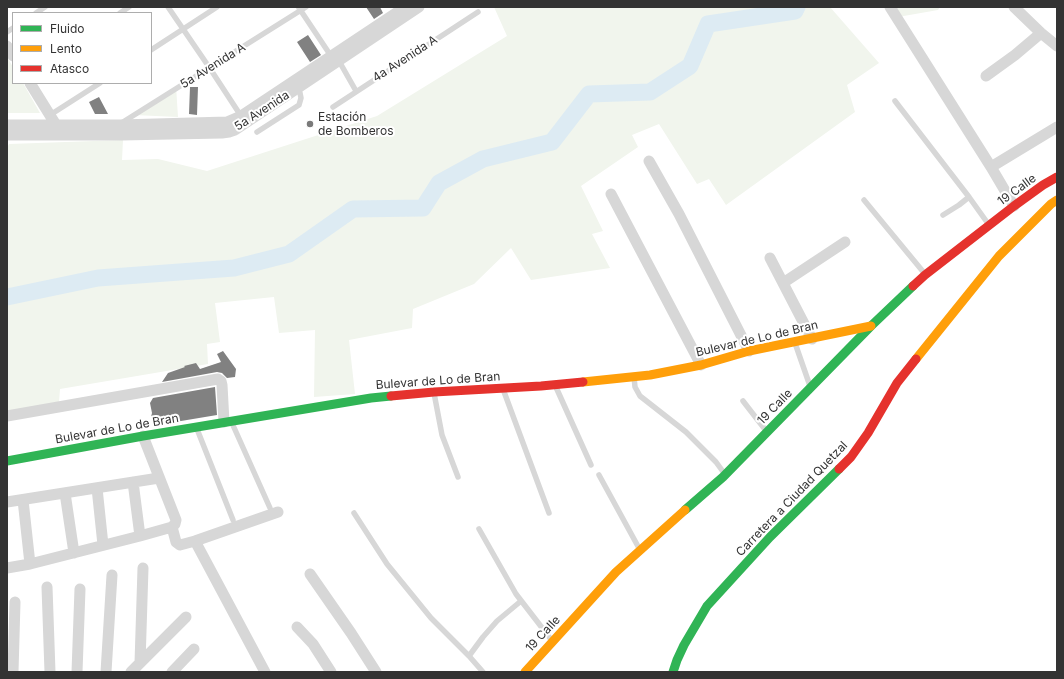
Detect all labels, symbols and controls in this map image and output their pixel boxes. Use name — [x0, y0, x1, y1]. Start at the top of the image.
legend — [12, 12, 152, 84]
text: Fluido — [50, 21, 85, 36]
street label: 4a Avenida A — [370, 33, 440, 85]
street label: 5a Avenida A — [178, 40, 248, 92]
text: Lento — [50, 41, 82, 56]
text: Atasco — [50, 61, 89, 76]
street label: 5a Avenida — [232, 88, 292, 134]
place label: Estación de Bomberos — [318, 110, 393, 138]
marker: Estación de Bomberos — [305, 119, 315, 129]
street label: 19 Calle — [995, 171, 1039, 209]
street label: Bulevar de Lo de Bran — [695, 318, 819, 360]
street label: Bulevar de Lo de Bran — [375, 369, 501, 393]
street label: 19 Calle — [755, 386, 795, 428]
street label: Bulevar de Lo de Bran — [54, 411, 180, 447]
street label: Carretera a Ciudad Quetzal — [733, 439, 851, 559]
street label: 19 Calle — [523, 613, 563, 655]

